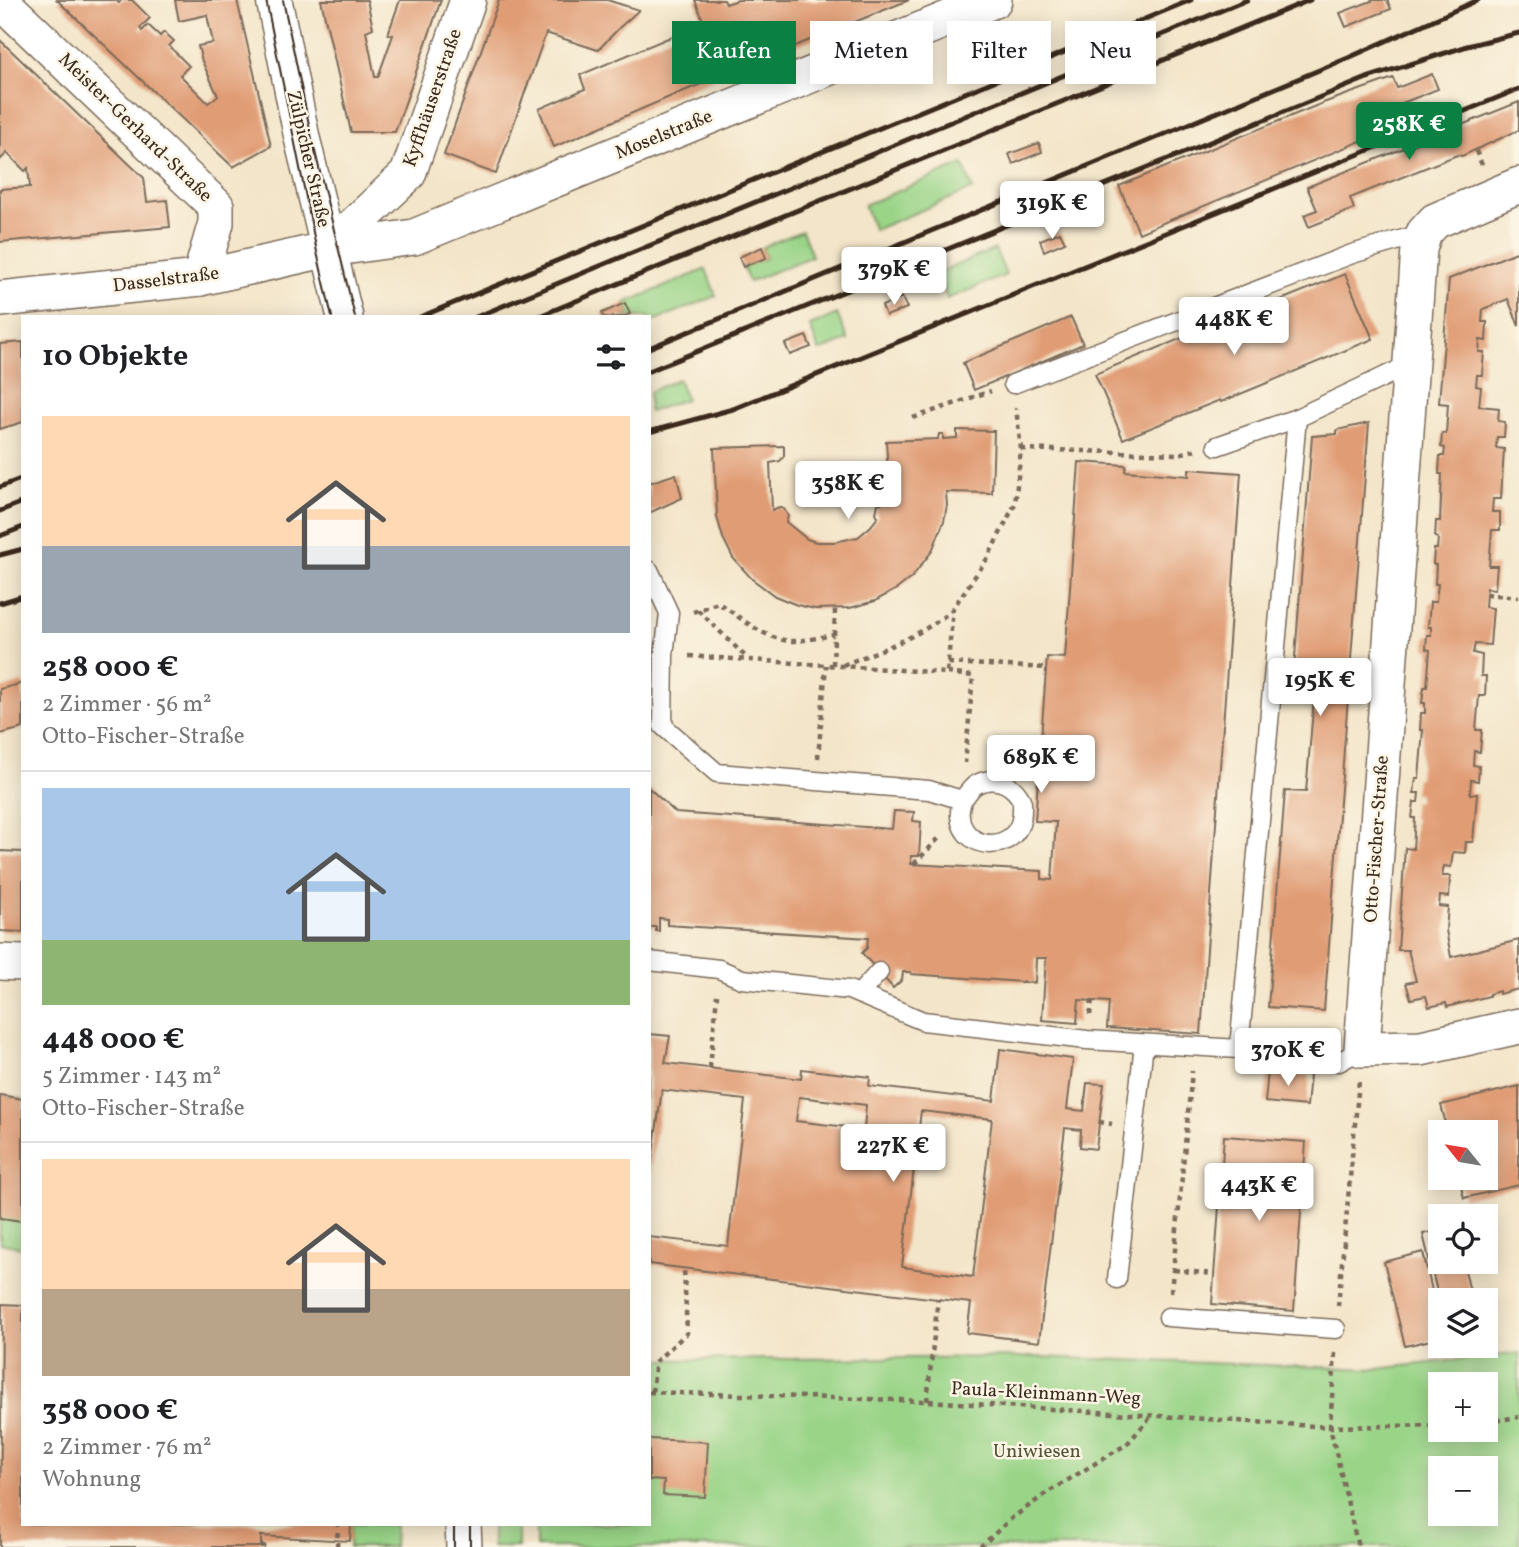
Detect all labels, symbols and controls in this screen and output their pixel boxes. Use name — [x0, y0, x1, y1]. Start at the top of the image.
chip: Kaufen — [672, 21, 796, 84]
chip: Mieten — [810, 21, 933, 84]
chip: Filter — [947, 21, 1051, 84]
chip: Neu — [1065, 21, 1156, 84]
street label: Kyffhäuserstraße — [397, 25, 469, 171]
street label: Meister-Gerhard-Straße — [52, 47, 218, 209]
street label: Zülpicher Straße — [280, 88, 336, 230]
pin: 258K € — [1352, 102, 1466, 162]
street label: Moselstraße — [611, 104, 717, 166]
text: 258K € — [1372, 109, 1446, 141]
pin: 319K € — [995, 182, 1109, 241]
text: 319K € — [1016, 188, 1088, 220]
pin: 379K € — [837, 247, 951, 307]
text: 379K € — [857, 254, 931, 286]
street label: Dasselstraße — [111, 261, 221, 299]
pin: 448K € — [1177, 298, 1291, 357]
text: 448K € — [1195, 304, 1273, 336]
text: 10 Objekte — [42, 336, 188, 378]
icon: filters — [592, 338, 630, 376]
icon: home — [273, 462, 399, 588]
pin: 358K € — [791, 462, 905, 521]
text: 358K € — [811, 468, 885, 500]
text: 258 000 € — [42, 647, 179, 689]
pin: 195K € — [1263, 658, 1377, 718]
text: 195K € — [1284, 665, 1356, 697]
text: 2 Zimmer · 56 m² — [42, 689, 212, 721]
text: Otto-Fischer-Straße — [42, 721, 245, 753]
pin: 689K € — [984, 736, 1098, 795]
text: 689K € — [1003, 742, 1079, 774]
street label: Otto-Fischer-Straße — [1358, 755, 1396, 923]
icon: home — [273, 834, 399, 960]
text: 448 000 € — [42, 1019, 185, 1061]
pin: 370K € — [1231, 1028, 1345, 1088]
text: 370K € — [1251, 1035, 1325, 1067]
text: 5 Zimmer · 143 m² — [42, 1061, 221, 1093]
text: Otto-Fischer-Straße — [42, 1093, 245, 1125]
north arrow — [1428, 1120, 1498, 1190]
map controls — [1428, 1120, 1498, 1526]
pin: 227K € — [836, 1124, 950, 1184]
text: 227K € — [857, 1131, 929, 1163]
pin: 443K € — [1202, 1164, 1316, 1223]
text: 443K € — [1220, 1170, 1298, 1202]
button: locate — [1428, 1204, 1498, 1274]
icon: home — [273, 1205, 399, 1331]
button: layers — [1428, 1288, 1498, 1358]
button: + — [1428, 1372, 1498, 1442]
street label: Paula-Kleinmann-Weg — [950, 1376, 1142, 1412]
text: 358 000 € — [42, 1390, 178, 1432]
text: 2 Zimmer · 76 m² — [42, 1432, 212, 1464]
park label: Uniwiesen — [993, 1439, 1081, 1465]
button: − — [1428, 1456, 1498, 1526]
text: Wohnung — [42, 1464, 141, 1496]

